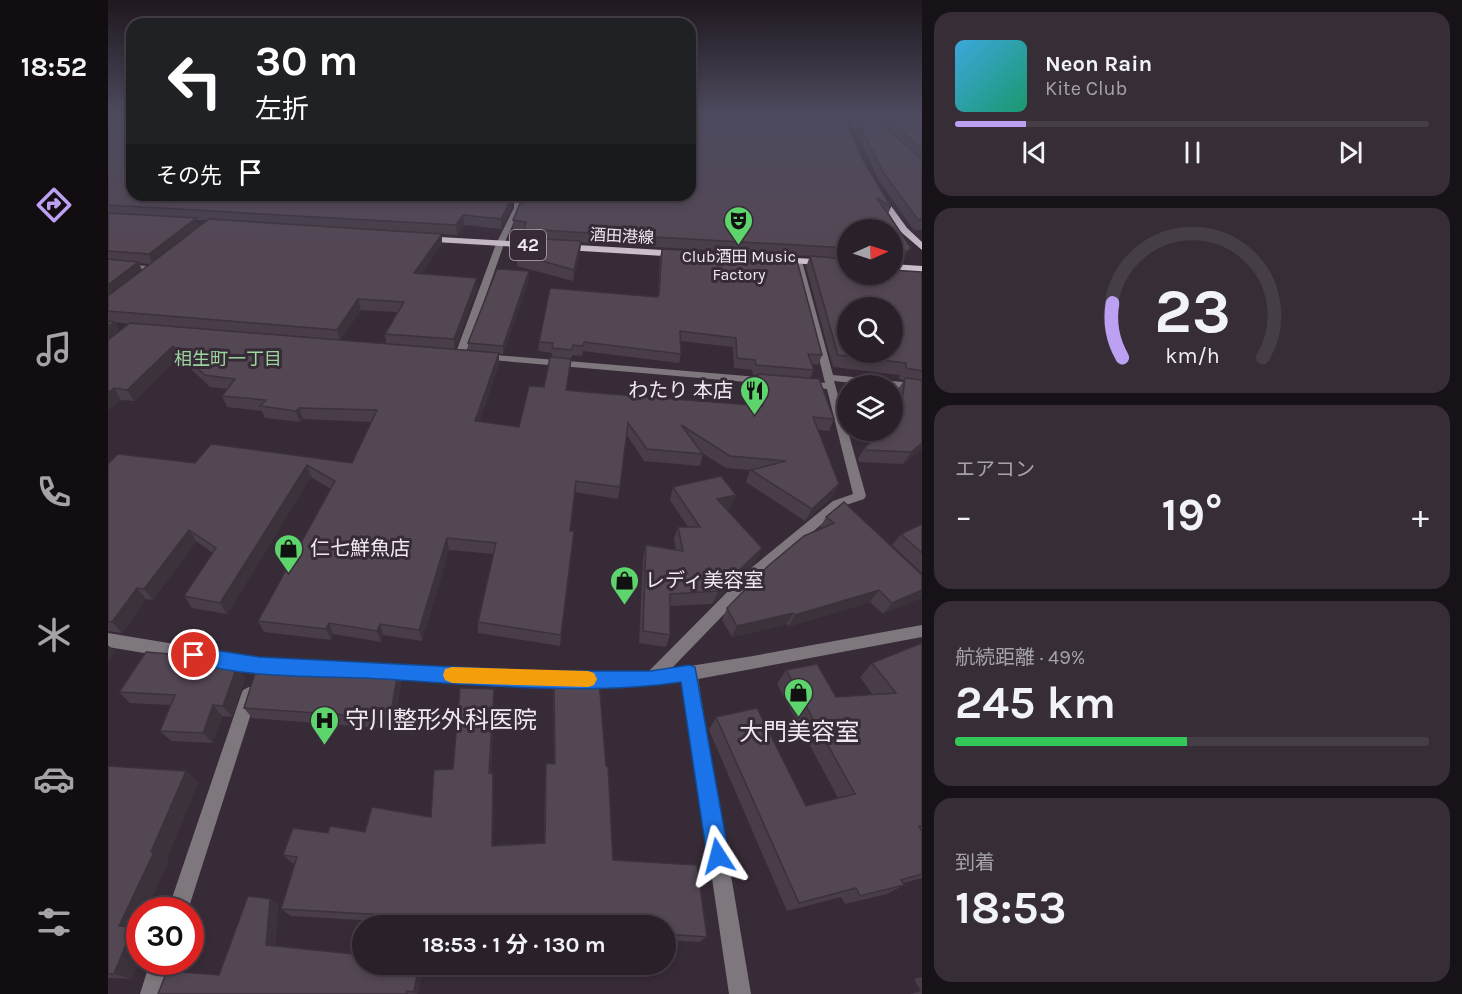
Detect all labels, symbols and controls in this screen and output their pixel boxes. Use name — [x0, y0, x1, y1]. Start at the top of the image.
text: 30 m — [255, 36, 358, 86]
icon: left — [156, 42, 234, 120]
text: 18:52 — [21, 51, 87, 83]
text: Neon Rain — [1045, 51, 1152, 77]
text: Kite Club — [1045, 77, 1127, 100]
text: 左折 — [255, 93, 309, 125]
icon: previous — [1018, 136, 1051, 169]
icon: pause — [1176, 136, 1209, 169]
icon: next — [1334, 136, 1367, 169]
icon: arrive — [234, 156, 267, 189]
text: その先 — [156, 163, 222, 189]
icon: directions — [33, 184, 75, 226]
theatre icon: Club酒田 Music Factory — [723, 204, 755, 246]
north arrow — [837, 219, 903, 285]
map controls — [837, 219, 903, 441]
street label: 酒田港線 — [590, 225, 654, 247]
road number: 42 — [510, 230, 546, 260]
place label: Club酒田 Music Factory — [682, 247, 796, 284]
text: 23 — [1154, 275, 1230, 348]
button: search — [837, 297, 903, 363]
icon: music — [33, 328, 75, 370]
text: km/h — [1165, 343, 1219, 368]
district label: 相生町一丁目 — [174, 348, 282, 370]
restaurant icon: わたり 本店 — [738, 374, 770, 416]
button: layers — [837, 375, 903, 441]
place label: わたり 本店 — [628, 379, 733, 402]
text: エアコン — [955, 458, 1035, 481]
icon: phone — [33, 471, 75, 513]
text: 19° — [1162, 489, 1222, 541]
text: − — [955, 497, 972, 535]
text: + — [1412, 497, 1429, 535]
shop icon: 仁七鮮魚店 — [273, 532, 305, 574]
place label: 仁七鮮魚店 — [310, 537, 410, 560]
shop icon: レディ美容室 — [608, 564, 640, 606]
place label: レディ美容室 — [645, 569, 764, 592]
icon: climate — [33, 614, 75, 656]
pin — [168, 629, 219, 680]
icon: arrive — [177, 638, 210, 671]
text: 航続距離 · 49% — [955, 646, 1085, 669]
shop icon: 大門美容室 — [783, 676, 815, 718]
text: 245 km — [955, 677, 1116, 729]
hospital icon: 守川整形外科医院 — [308, 704, 340, 746]
place label: 守川整形外科医院 — [345, 706, 537, 734]
place label: 大門美容室 — [739, 718, 859, 746]
icon: car — [33, 758, 75, 800]
position arrow — [686, 824, 750, 888]
text: 到着 — [955, 851, 995, 874]
text: 18:53 — [955, 882, 1066, 934]
speed limit sign: 30 — [126, 897, 204, 975]
icon: filters — [33, 901, 75, 943]
text: 18:53 · 1 分 · 130 m — [422, 932, 606, 958]

